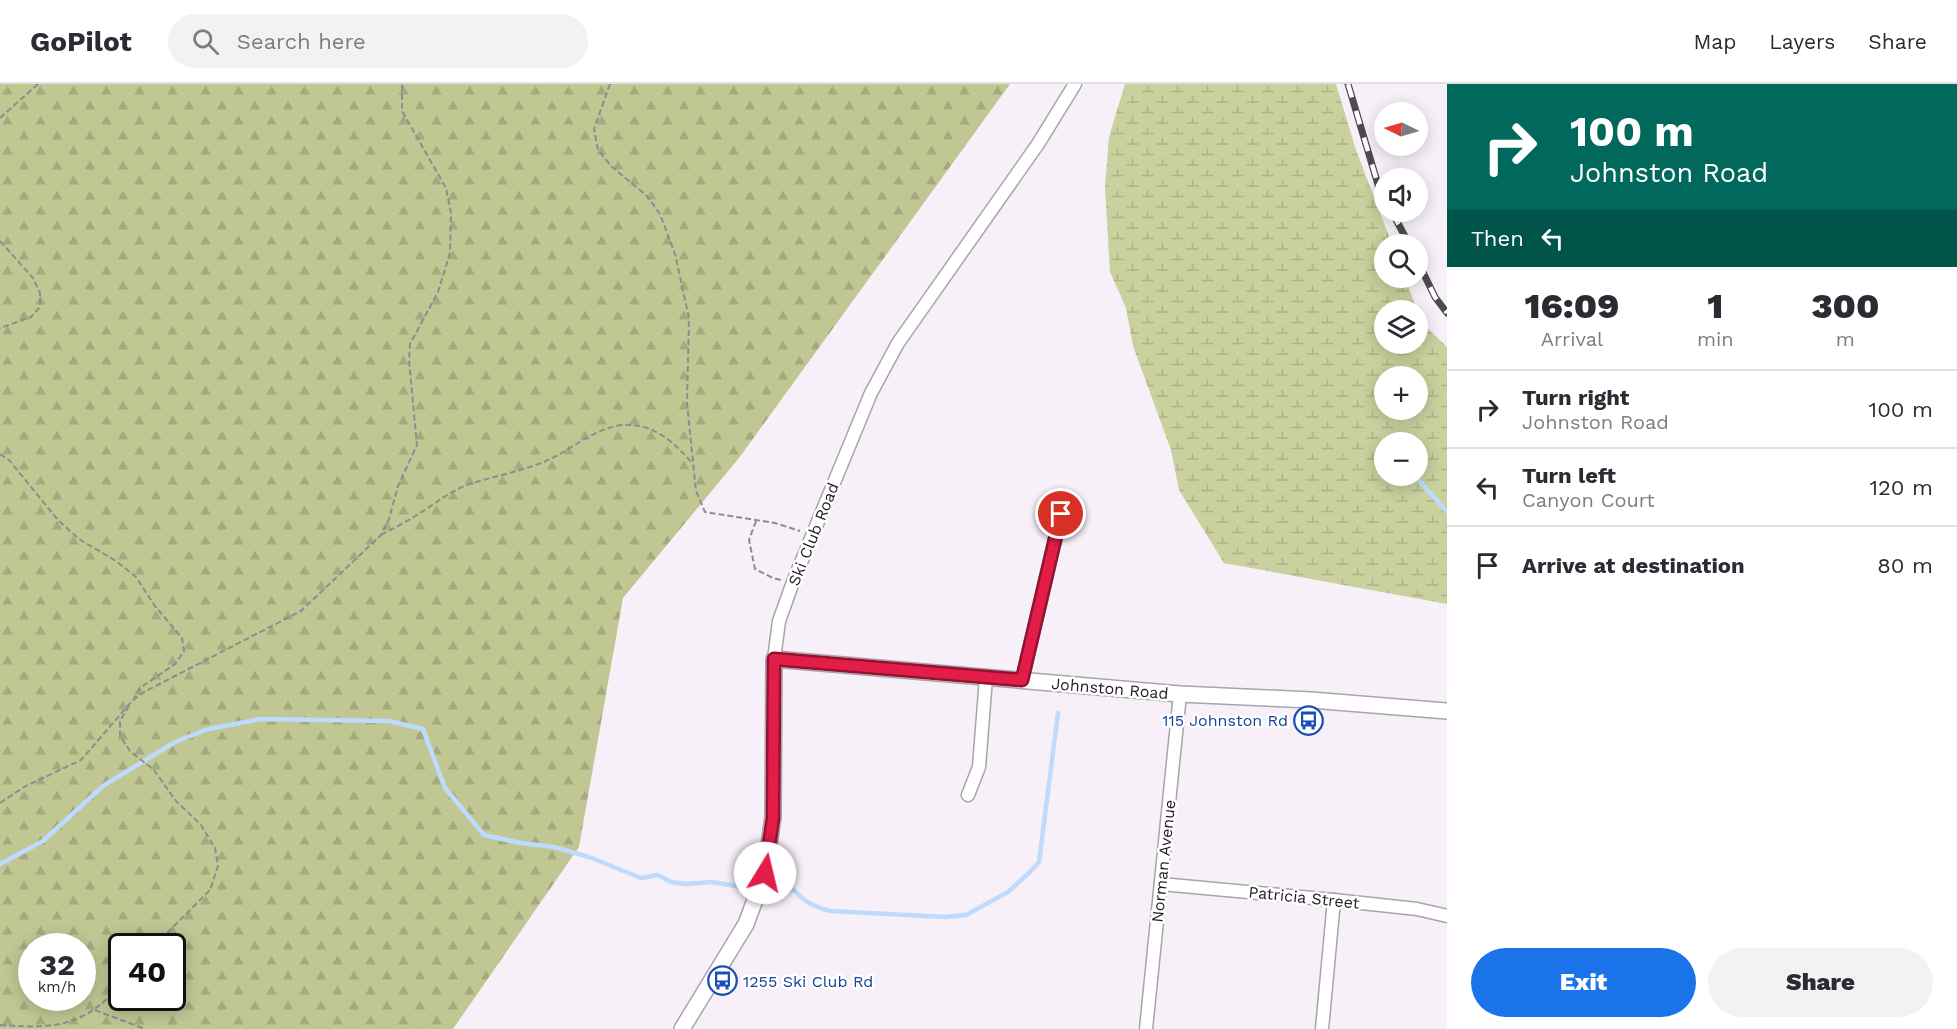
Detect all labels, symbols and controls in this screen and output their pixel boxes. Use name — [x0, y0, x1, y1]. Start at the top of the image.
search box — [168, 14, 588, 68]
text: GoPilot — [30, 25, 132, 58]
icon: search — [189, 25, 222, 58]
text: Search here — [237, 29, 366, 54]
text: Map — [1693, 29, 1736, 54]
text: Layers — [1769, 29, 1835, 54]
text: Share — [1868, 29, 1927, 54]
north arrow — [1374, 102, 1428, 156]
map controls — [1374, 102, 1428, 486]
text: 100 m — [1570, 107, 1694, 156]
icon: right — [1471, 108, 1549, 186]
text: Johnston Road — [1570, 157, 1768, 189]
button: sound — [1374, 168, 1428, 222]
icon: left — [1536, 222, 1569, 255]
text: Then — [1471, 226, 1524, 251]
button: search — [1374, 234, 1428, 288]
text: 16:09 — [1524, 285, 1619, 327]
text: 1 — [1707, 285, 1723, 327]
text: 300 — [1811, 285, 1880, 327]
button: layers — [1374, 300, 1428, 354]
text: Arrival — [1541, 327, 1603, 351]
text: min — [1697, 327, 1734, 351]
text: m — [1836, 327, 1855, 351]
button: + — [1374, 366, 1428, 420]
text: Turn right — [1522, 385, 1629, 410]
icon: right — [1471, 393, 1504, 426]
text: 100 m — [1869, 397, 1933, 422]
text: Johnston Road — [1522, 410, 1669, 434]
button: − — [1374, 432, 1428, 486]
text: Turn left — [1522, 463, 1616, 488]
icon: left — [1471, 471, 1504, 504]
text: 120 m — [1869, 475, 1933, 500]
street label: Ski Club Road — [784, 480, 843, 588]
pin — [1035, 488, 1086, 539]
text: Canyon Court — [1522, 488, 1655, 512]
icon: arrive — [1044, 497, 1077, 530]
icon: arrive — [1471, 549, 1504, 582]
text: Arrive at destination — [1522, 553, 1745, 578]
text: 80 m — [1877, 553, 1933, 578]
street label: Johnston Road — [1051, 674, 1169, 703]
bus stop icon: 115 Johnston Rd — [1293, 704, 1325, 736]
place label: 115 Johnston Rd — [1162, 711, 1288, 730]
street label: Norman Avenue — [1148, 799, 1179, 923]
position arrow — [733, 841, 797, 905]
street label: Patricia Street — [1248, 882, 1361, 913]
speed limit sign: 40 — [108, 933, 186, 1011]
text: 32 — [39, 947, 75, 982]
button: Exit — [1471, 948, 1696, 1017]
button: Share — [1708, 948, 1933, 1017]
bus stop icon: 1255 Ski Club Rd — [706, 965, 738, 997]
place label: 1255 Ski Club Rd — [743, 972, 873, 991]
text: km/h — [38, 978, 76, 996]

